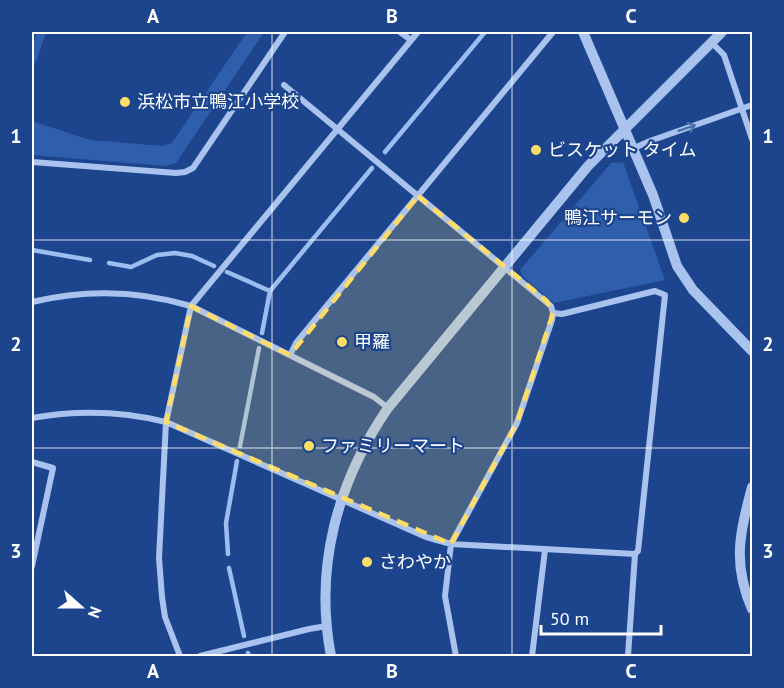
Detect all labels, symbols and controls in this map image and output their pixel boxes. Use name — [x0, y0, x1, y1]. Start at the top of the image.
text: A — [147, 3, 160, 29]
text: B — [386, 3, 398, 29]
text: C — [625, 3, 637, 29]
place label: 浜松市立鴨江小学校 — [137, 90, 299, 113]
marker: 浜松市立鴨江小学校 — [118, 95, 132, 109]
one-way arrow — [677, 121, 696, 132]
text: 1 — [10, 123, 22, 149]
text: 1 — [762, 123, 774, 149]
place label: ビスケット タイム — [548, 138, 696, 161]
marker: ビスケット タイム — [529, 143, 543, 157]
place label: 鴨江サーモン — [564, 206, 672, 229]
marker: 鴨江サーモン — [677, 211, 691, 225]
place label: 甲羅 — [354, 330, 390, 353]
text: 2 — [10, 331, 22, 357]
text: 2 — [762, 331, 774, 357]
marker: 甲羅 — [335, 335, 349, 349]
place label: ファミリーマート — [321, 434, 465, 457]
marker: ファミリーマート — [302, 439, 316, 453]
text: 3 — [10, 538, 22, 564]
text: 3 — [762, 538, 774, 564]
place label: さわやか — [379, 550, 451, 573]
marker: さわやか — [360, 555, 374, 569]
north arrow — [51, 577, 111, 637]
scale bar — [541, 598, 661, 636]
text: N — [84, 604, 106, 621]
text: 50 m — [550, 607, 589, 630]
text: A — [147, 658, 160, 684]
text: B — [386, 658, 398, 684]
text: C — [625, 658, 637, 684]

